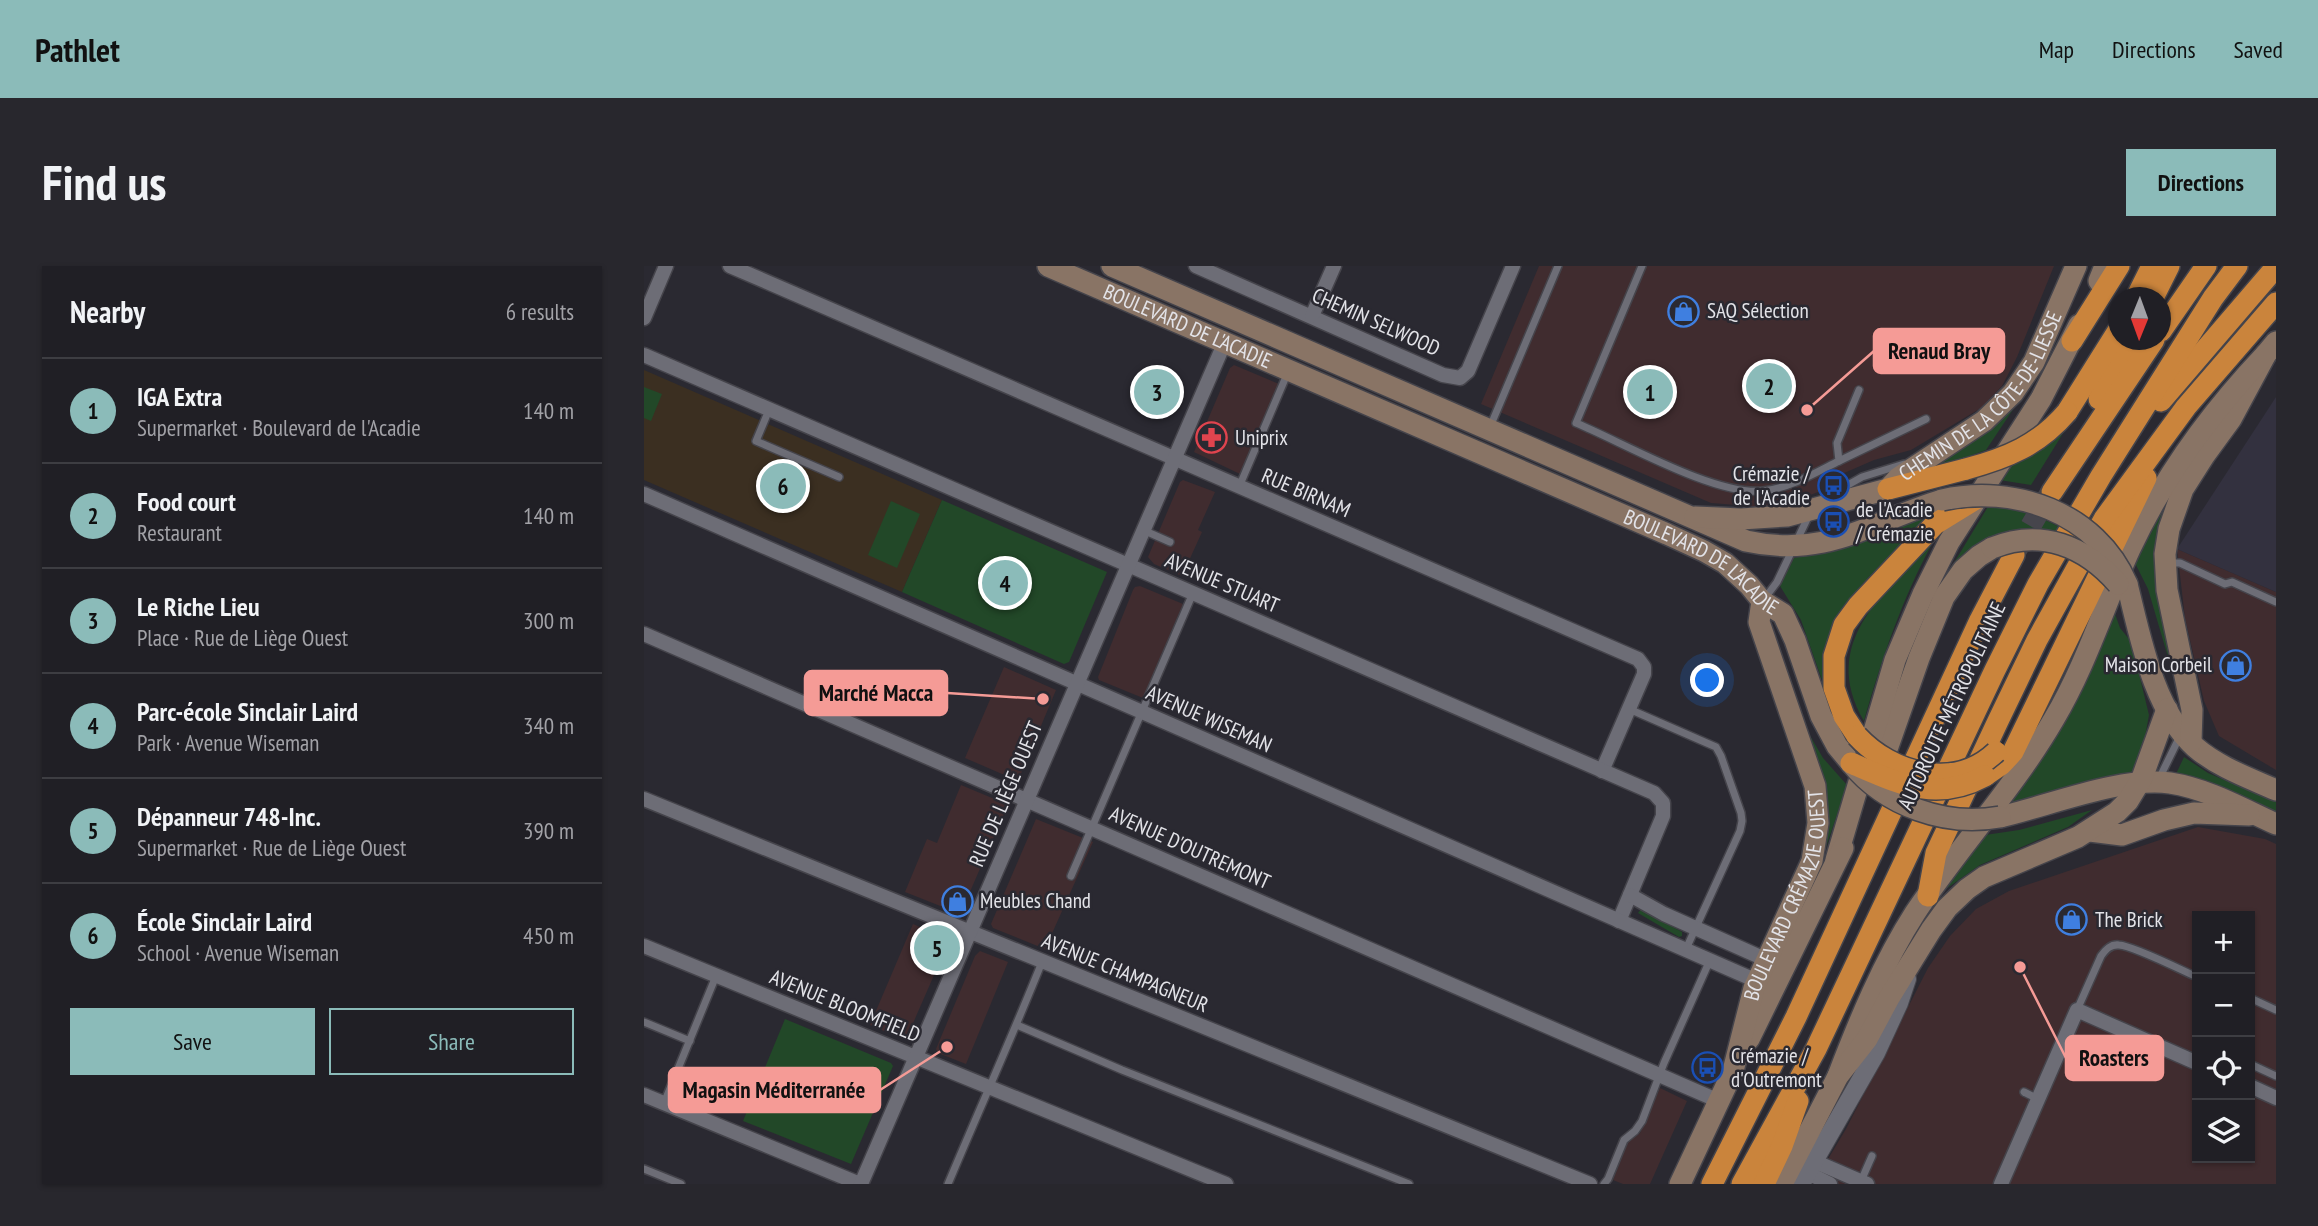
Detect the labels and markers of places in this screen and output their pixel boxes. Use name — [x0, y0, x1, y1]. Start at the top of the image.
shop icon: SAQ Sélection — [1667, 294, 1701, 328]
place label: SAQ Sélection — [1707, 297, 1809, 324]
callout: Renaud Bray — [1874, 329, 2004, 373]
pin: 2 — [1746, 360, 1792, 412]
pin: 3 — [1134, 366, 1180, 418]
pin: 1 — [1627, 366, 1673, 418]
pharmacy icon: Uniprix — [1195, 421, 1229, 455]
place label: Uniprix — [1235, 424, 1288, 451]
pin: 6 — [760, 460, 806, 512]
place label: Crémazie / de l'Acadie — [1733, 460, 1811, 511]
bus stop icon: Crémazie / de l'Acadie — [1816, 469, 1850, 503]
place label: de l'Acadie / Crémazie — [1855, 496, 1933, 547]
bus stop icon: de l'Acadie / Crémazie — [1816, 505, 1850, 539]
pin: 4 — [982, 557, 1028, 609]
shop icon: Maison Corbeil — [2218, 648, 2252, 682]
place label: Maison Corbeil — [2105, 651, 2212, 678]
callout: Marché Macca — [805, 671, 947, 715]
shop icon: Meubles Chand — [940, 884, 974, 918]
place label: Meubles Chand — [980, 887, 1091, 914]
shop icon: The Brick — [2055, 903, 2089, 937]
place label: The Brick — [2095, 906, 2163, 933]
pin: 5 — [914, 922, 960, 974]
callout: Roasters — [2066, 1036, 2163, 1080]
place label: Crémazie / d'Outremont — [1731, 1042, 1822, 1093]
bus stop icon: Crémazie / d'Outremont — [1691, 1051, 1725, 1085]
callout: Magasin Méditerranée — [669, 1068, 880, 1112]

